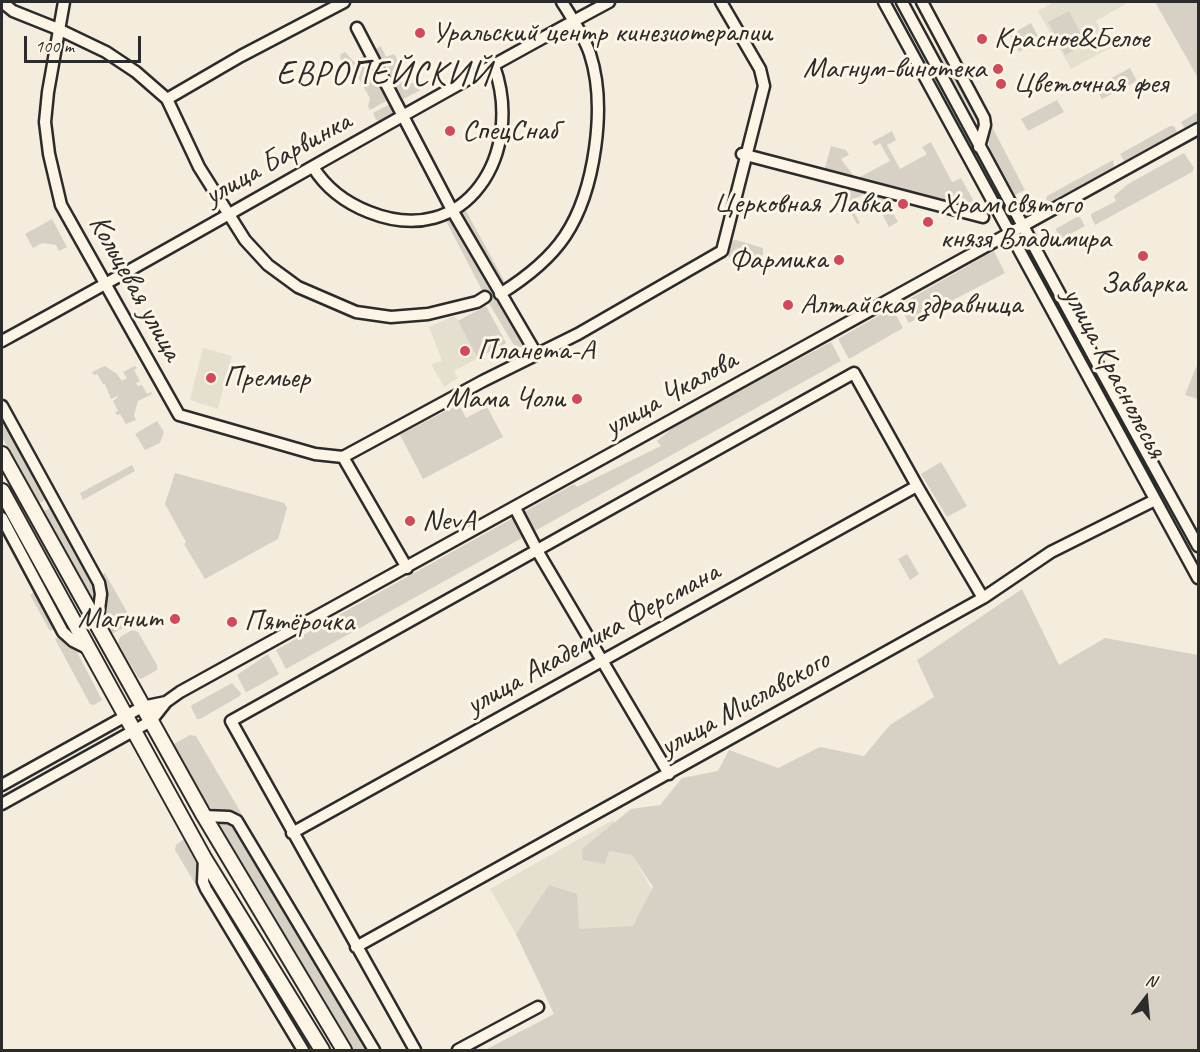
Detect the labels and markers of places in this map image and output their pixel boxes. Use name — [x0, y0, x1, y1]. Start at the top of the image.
place label: Уральский центр кинезиотерапии — [432, 15, 772, 51]
place label: Красное&Белое — [994, 21, 1149, 57]
marker: Уральский центр кинезиотерапии — [413, 26, 427, 40]
marker: Красное&Белое — [975, 32, 989, 46]
place label: Магнум-винотека — [803, 51, 986, 87]
marker: Магнум-винотека — [991, 62, 1005, 76]
place label: Цветочная фея — [1013, 66, 1168, 102]
marker: Цветочная фея — [994, 77, 1008, 91]
place label: СпецСнаб — [462, 113, 557, 149]
marker: СпецСнаб — [443, 124, 457, 138]
place label: Церковная Лавка — [714, 186, 891, 222]
place label: Храм святого князя Владимира — [940, 187, 1111, 258]
marker: Церковная Лавка — [896, 197, 910, 211]
marker: Храм святого князя Владимира — [921, 215, 935, 229]
place label: Фармика — [729, 242, 827, 278]
marker: Заварка — [1136, 249, 1150, 263]
marker: Фармика — [832, 253, 846, 267]
place label: Заварка — [1100, 266, 1186, 302]
place label: Алтайская здравница — [800, 287, 1022, 323]
marker: Алтайская здравница — [781, 298, 795, 312]
place label: Планета-А — [477, 333, 595, 369]
marker: Планета-А — [458, 344, 472, 358]
place label: Премьер — [223, 360, 310, 396]
marker: Премьер — [204, 371, 218, 385]
place label: Мама Чоли — [446, 381, 565, 417]
marker: Мама Чоли — [570, 392, 584, 406]
place label: NevA — [422, 503, 475, 539]
marker: NevA — [403, 514, 417, 528]
place label: Магнит — [78, 601, 163, 637]
place label: Пятёрочка — [244, 604, 354, 640]
marker: Магнит — [168, 612, 182, 626]
marker: Пятёрочка — [225, 615, 239, 629]

